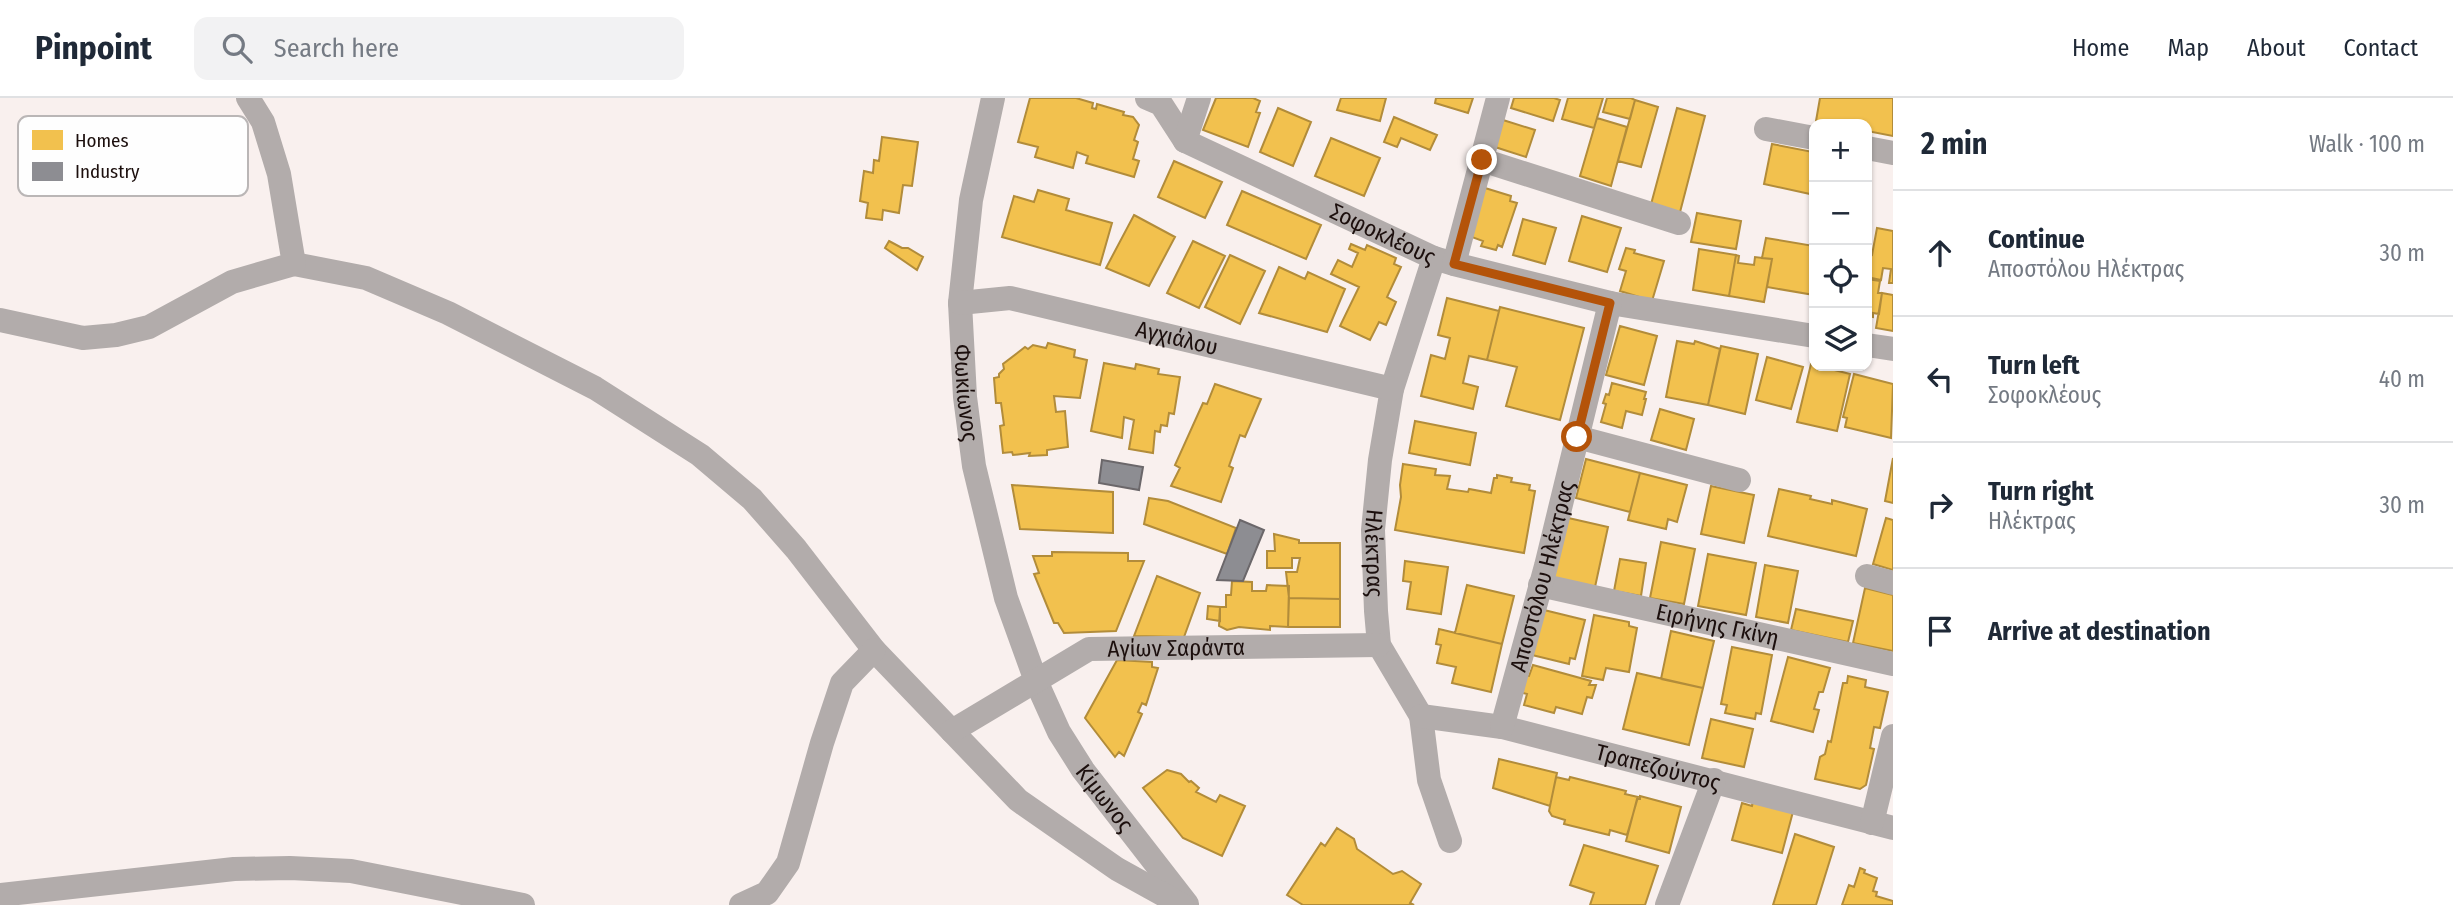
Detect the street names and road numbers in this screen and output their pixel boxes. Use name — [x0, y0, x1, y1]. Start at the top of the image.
street label: Σοφοκλέους — [1326, 197, 1440, 271]
street label: Αγχιάλου — [1133, 315, 1221, 361]
street label: Φωκίωνος — [948, 344, 985, 443]
street label: Αποστόλου Ηλέκτρας — [1504, 478, 1580, 675]
street label: Ηλέκτρας — [1359, 508, 1389, 598]
street label: Ειρήνης Γκίνη — [1653, 597, 1782, 652]
street label: Αγίων Σαράντα — [1107, 633, 1245, 663]
street label: Τραπεζούντος — [1593, 738, 1724, 797]
street label: Κίμωνος — [1070, 759, 1140, 838]

